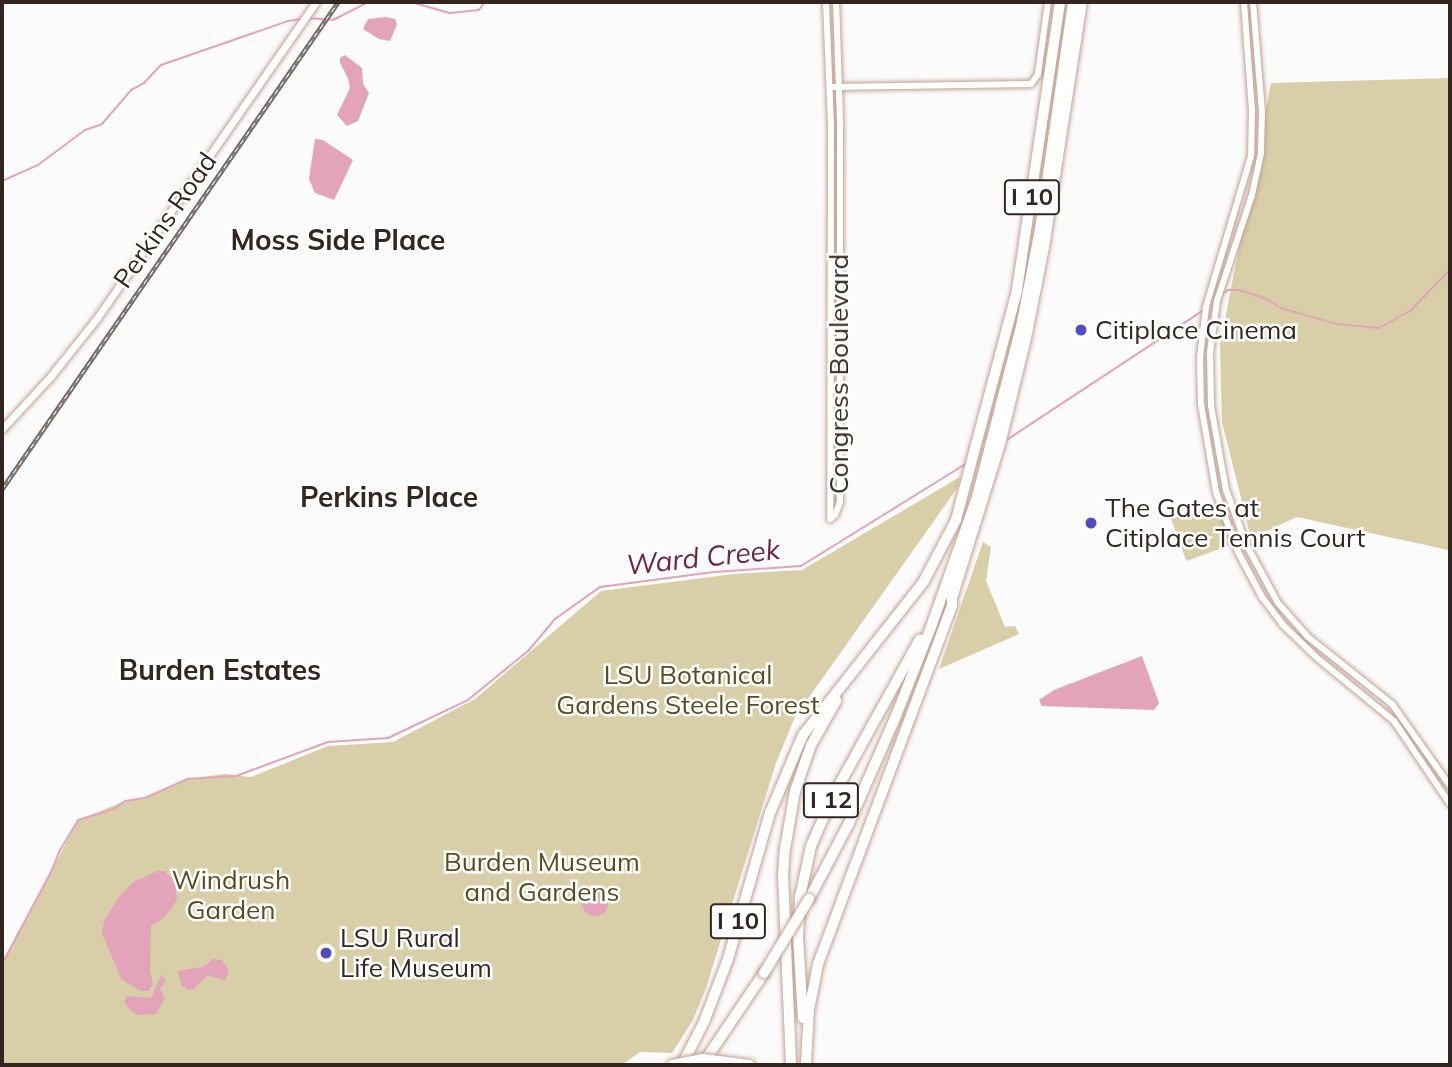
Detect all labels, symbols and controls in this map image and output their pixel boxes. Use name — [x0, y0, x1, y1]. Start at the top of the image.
street label: Perkins Road — [107, 146, 223, 294]
road number: I 10 — [1002, 176, 1062, 218]
district label: Moss Side Place — [231, 223, 445, 257]
street label: Congress Boulevard — [823, 254, 855, 494]
place label: Citiplace Cinema — [1095, 314, 1297, 346]
marker: Citiplace Cinema — [1073, 322, 1089, 338]
district label: Perkins Place — [300, 480, 478, 514]
place label: The Gates at Citiplace Tennis Court — [1105, 492, 1365, 554]
marker: The Gates at Citiplace Tennis Court — [1083, 515, 1099, 531]
water label: Ward Creek — [624, 532, 782, 582]
district label: Burden Estates — [119, 653, 321, 687]
park label: LSU Botanical Gardens Steele Forest — [556, 659, 820, 720]
road number: I 12 — [801, 780, 861, 820]
park label: Burden Museum and Gardens — [444, 846, 640, 908]
park label: Windrush Garden — [172, 864, 290, 926]
road number: I 10 — [708, 901, 768, 942]
place label: LSU Rural Life Museum — [340, 922, 492, 984]
marker: LSU Rural Life Museum — [318, 945, 334, 961]

